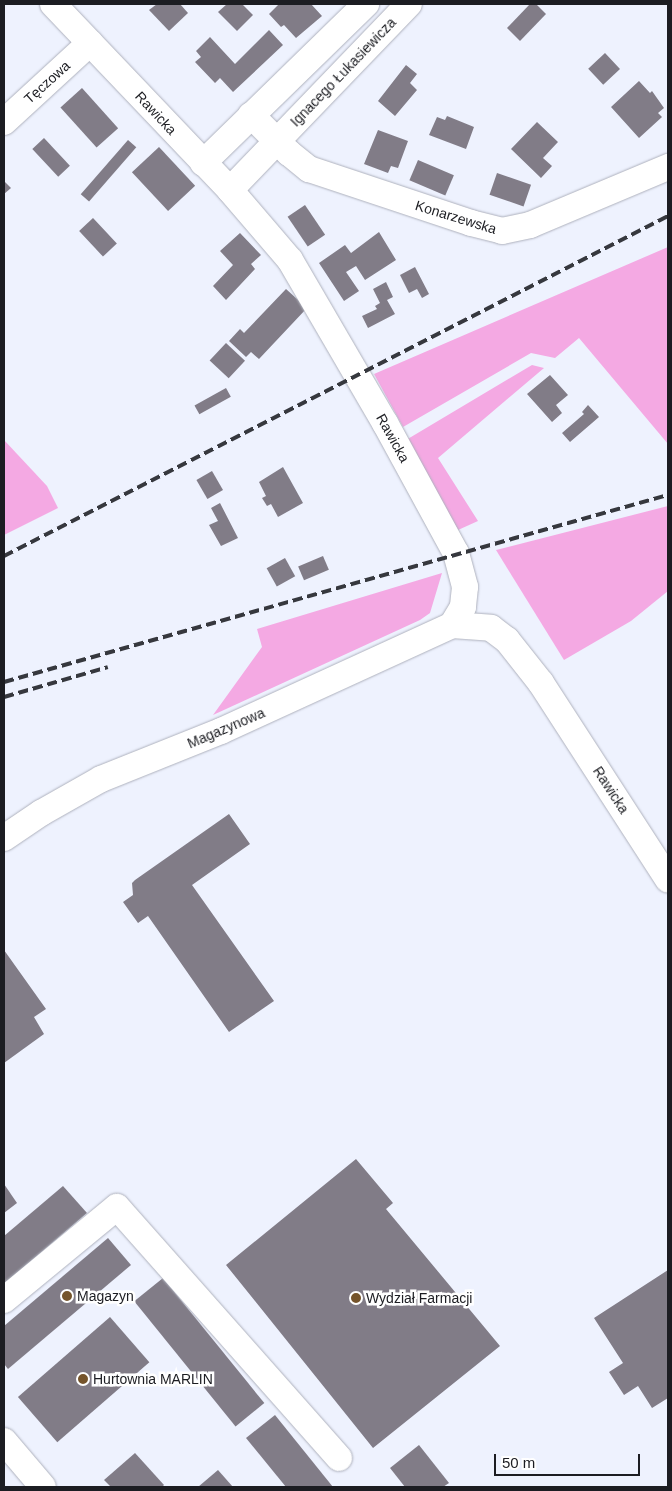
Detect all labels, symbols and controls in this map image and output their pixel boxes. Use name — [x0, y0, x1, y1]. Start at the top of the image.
street label: Ignacego Łukasiewicza — [287, 14, 399, 130]
street label: Tęczowa — [21, 57, 73, 107]
street label: Rawicka — [132, 88, 180, 138]
street label: Konarzewska — [413, 197, 499, 237]
street label: Rawicka — [373, 411, 413, 465]
street label: Magazynowa — [185, 704, 267, 752]
street label: Rawicka — [590, 763, 632, 817]
place label: Magazyn — [77, 1288, 134, 1304]
marker: Magazyn — [61, 1290, 73, 1302]
place label: Wydział Farmacji — [366, 1290, 472, 1306]
marker: Wydział Farmacji — [350, 1292, 362, 1304]
place label: Hurtownia MARLIN — [93, 1371, 213, 1387]
marker: Hurtownia MARLIN — [77, 1373, 89, 1385]
scale bar — [497, 1444, 643, 1476]
text: 50 m — [502, 1454, 535, 1471]

